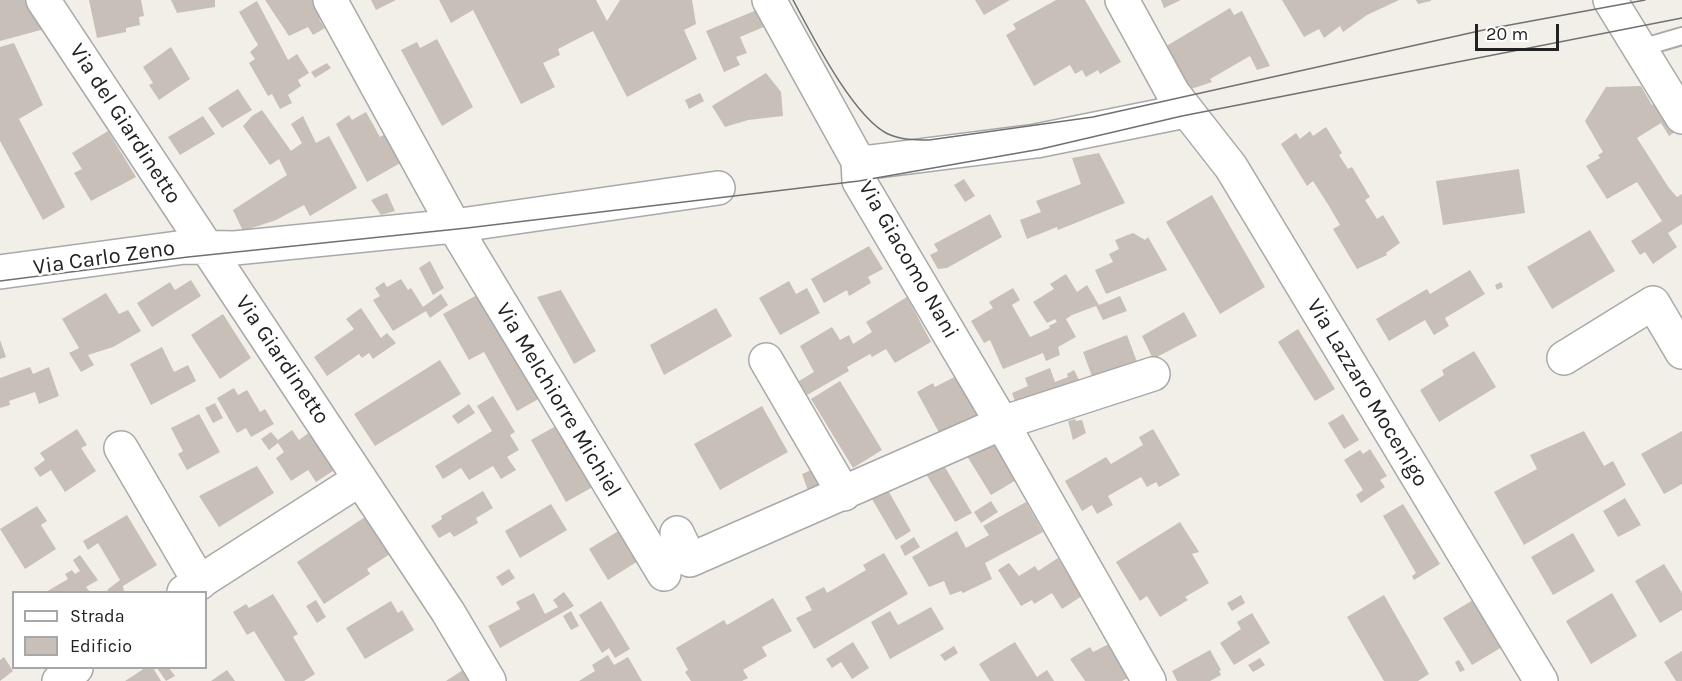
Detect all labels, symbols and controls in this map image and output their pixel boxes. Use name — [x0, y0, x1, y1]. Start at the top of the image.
scale bar — [1478, 12, 1562, 50]
text: 20 m — [1486, 23, 1528, 45]
street label: Via del Giardinetto — [63, 39, 187, 209]
street label: Via Giacomo Nani — [852, 177, 964, 343]
street label: Via Carlo Zeno — [31, 235, 177, 281]
street label: Via Giardinetto — [229, 291, 335, 429]
street label: Via Lazzaro Mocenigo — [1300, 294, 1434, 492]
street label: Via Melchiorre Michiel — [490, 298, 626, 502]
legend — [12, 591, 207, 669]
text: Strada — [70, 605, 125, 627]
text: Edificio — [70, 635, 132, 657]

